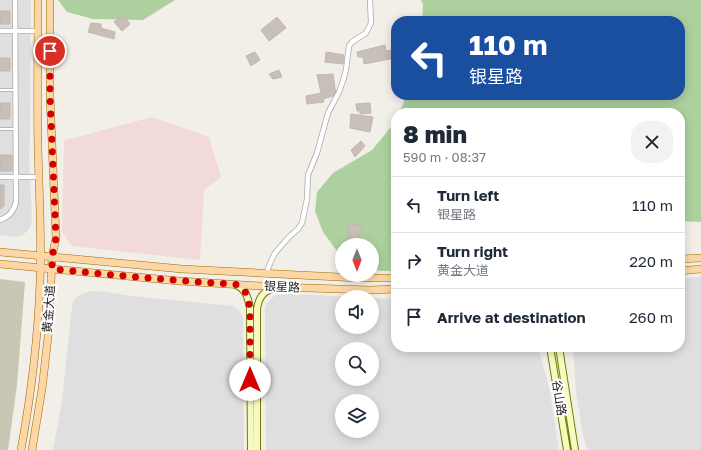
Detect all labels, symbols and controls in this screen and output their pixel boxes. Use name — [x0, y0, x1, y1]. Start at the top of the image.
text: 110 m — [469, 28, 548, 61]
icon: left — [403, 32, 455, 84]
pin — [33, 34, 67, 68]
icon: arrive — [39, 40, 61, 62]
text: 银星路 — [469, 65, 523, 87]
text: 8 min — [403, 119, 467, 148]
button: close — [631, 121, 673, 163]
text: 590 m · 08:37 — [403, 149, 486, 165]
text: Turn left — [437, 186, 499, 204]
icon: left — [403, 194, 425, 216]
text: 110 m — [632, 196, 673, 214]
text: 银星路 — [437, 206, 476, 222]
north arrow — [335, 238, 379, 282]
map controls — [335, 238, 379, 438]
text: Turn right — [437, 242, 508, 260]
icon: right — [403, 250, 425, 272]
text: 220 m — [629, 252, 673, 270]
text: 黄金大道 — [437, 262, 489, 278]
street label: 银星路 — [264, 278, 300, 295]
street label: 黄金大道 — [39, 284, 58, 333]
button: sound — [335, 290, 379, 334]
icon: arrive — [403, 306, 425, 328]
text: Arrive at destination — [437, 308, 586, 326]
text: 260 m — [629, 308, 673, 326]
button: search — [335, 342, 379, 386]
position arrow — [229, 359, 271, 401]
street label: 谷山路 — [549, 379, 570, 417]
button: layers — [335, 394, 379, 438]

